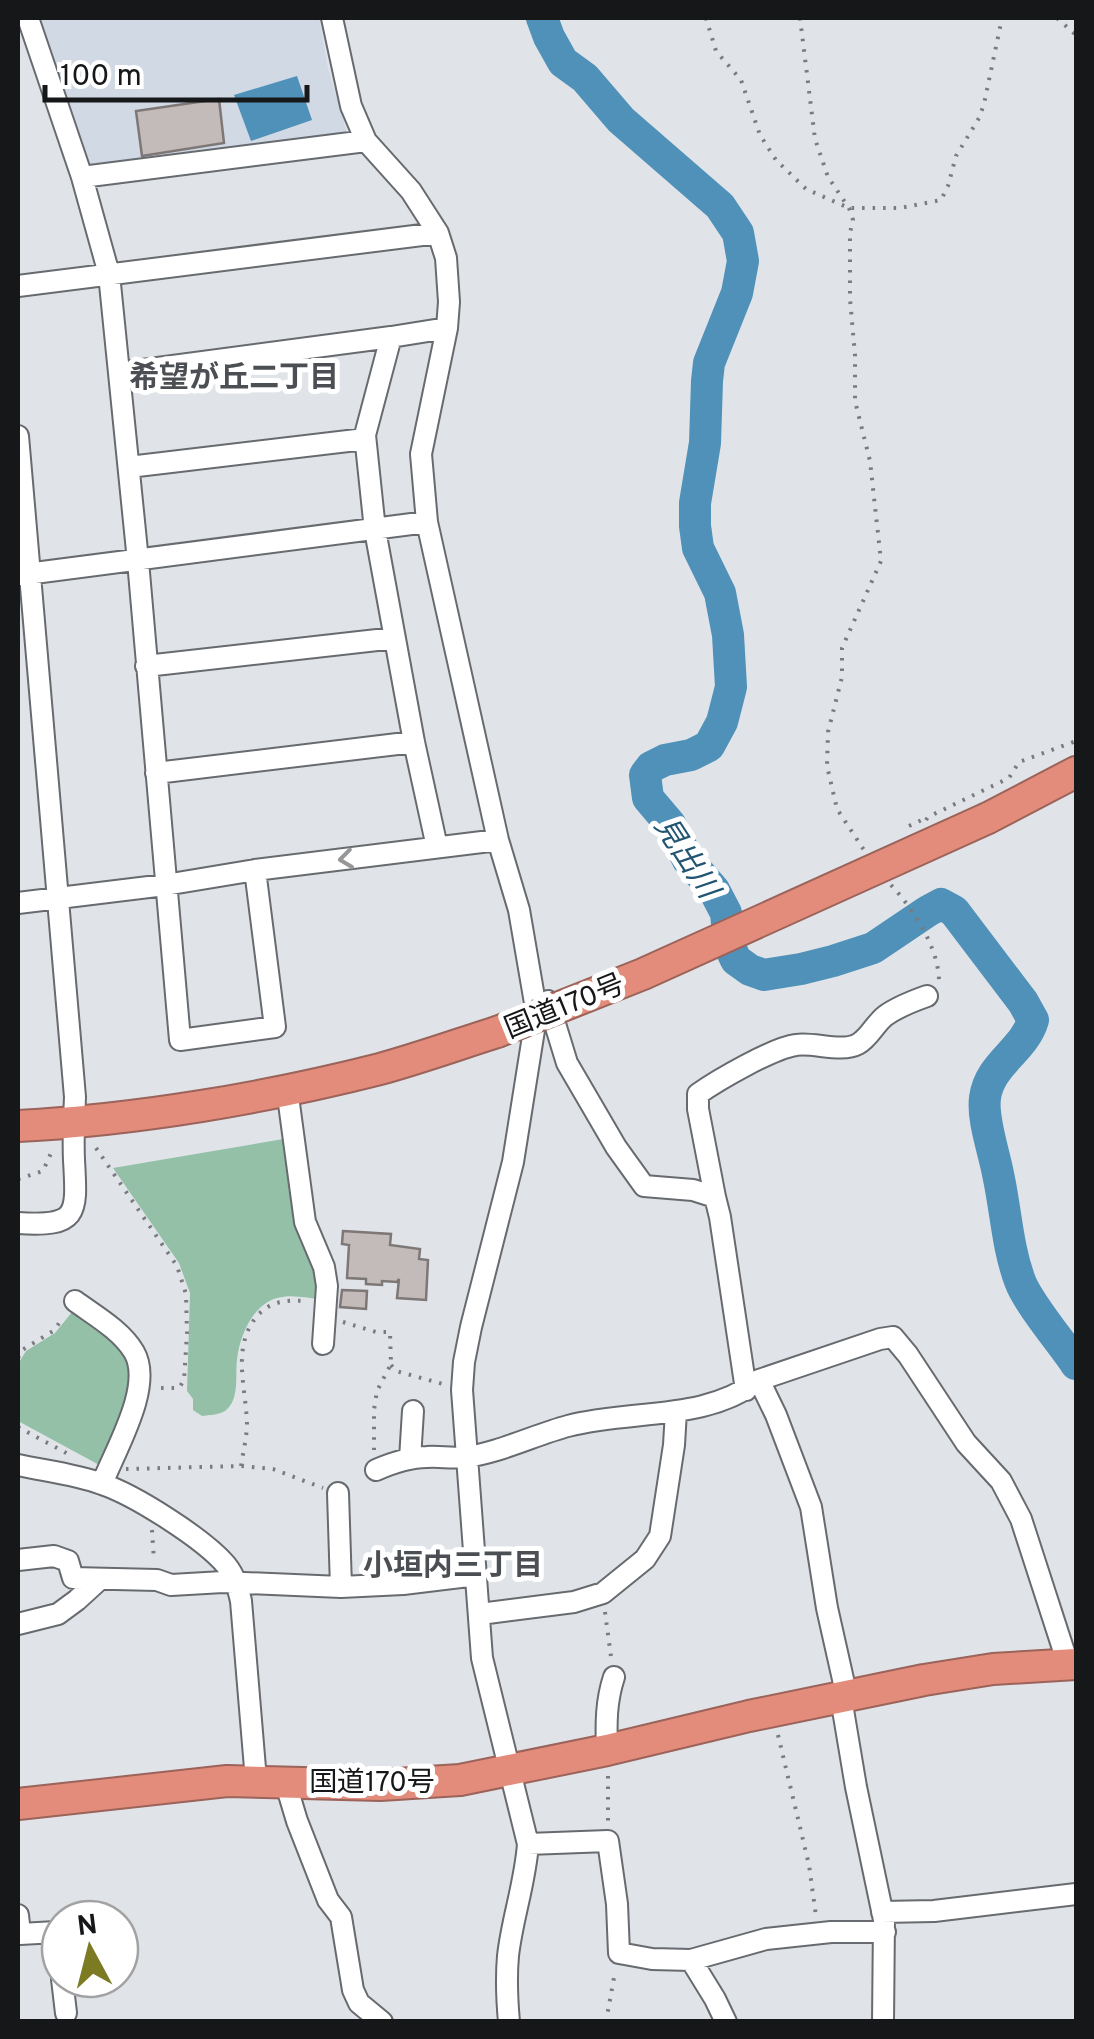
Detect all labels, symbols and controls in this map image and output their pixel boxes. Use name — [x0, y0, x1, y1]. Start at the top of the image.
scale bar — [45, 40, 308, 102]
text: 100 m — [60, 59, 142, 96]
district label: 希望が丘二丁目 — [129, 361, 339, 398]
water label: 見出川 — [645, 811, 727, 909]
one-way arrow — [338, 848, 354, 869]
street label: 国道170号 — [500, 967, 630, 1048]
district label: 小垣内三丁目 — [363, 1549, 543, 1586]
street label: 国道170号 — [309, 1766, 435, 1802]
north arrow — [40, 1899, 140, 1999]
text: N — [75, 1908, 99, 1946]

